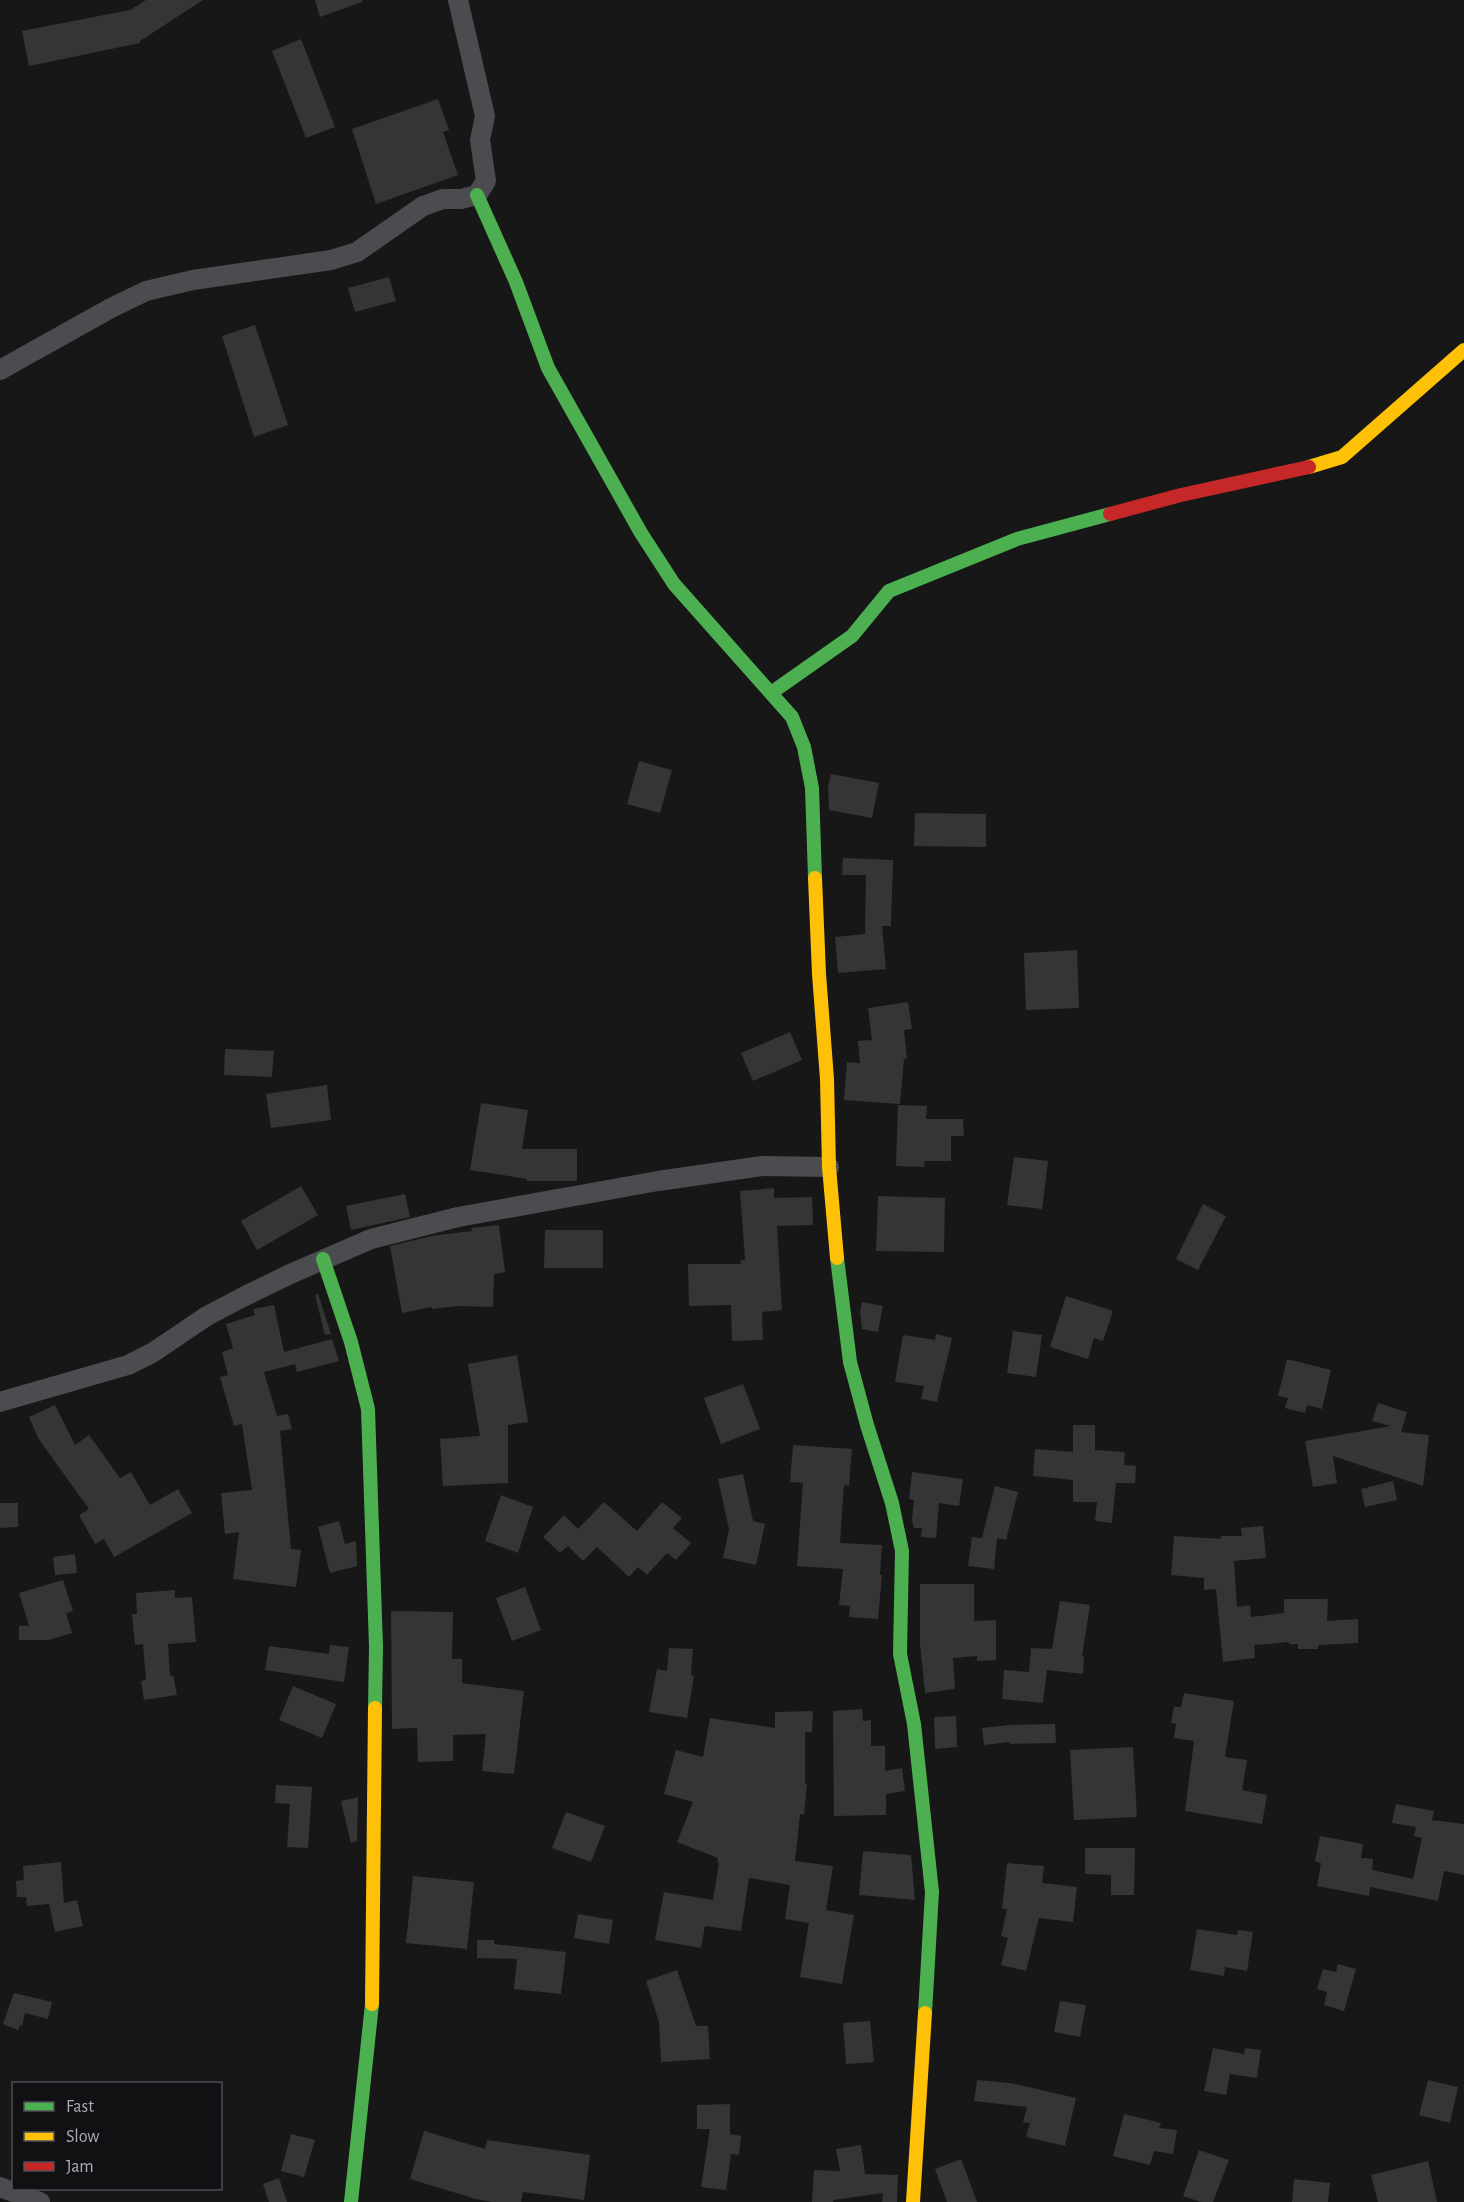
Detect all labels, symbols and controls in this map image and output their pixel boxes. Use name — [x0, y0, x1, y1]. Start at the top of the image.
legend — [12, 2082, 222, 2190]
text: Fast — [66, 2098, 94, 2116]
text: Slow — [66, 2128, 99, 2146]
text: Jam — [66, 2158, 94, 2176]

